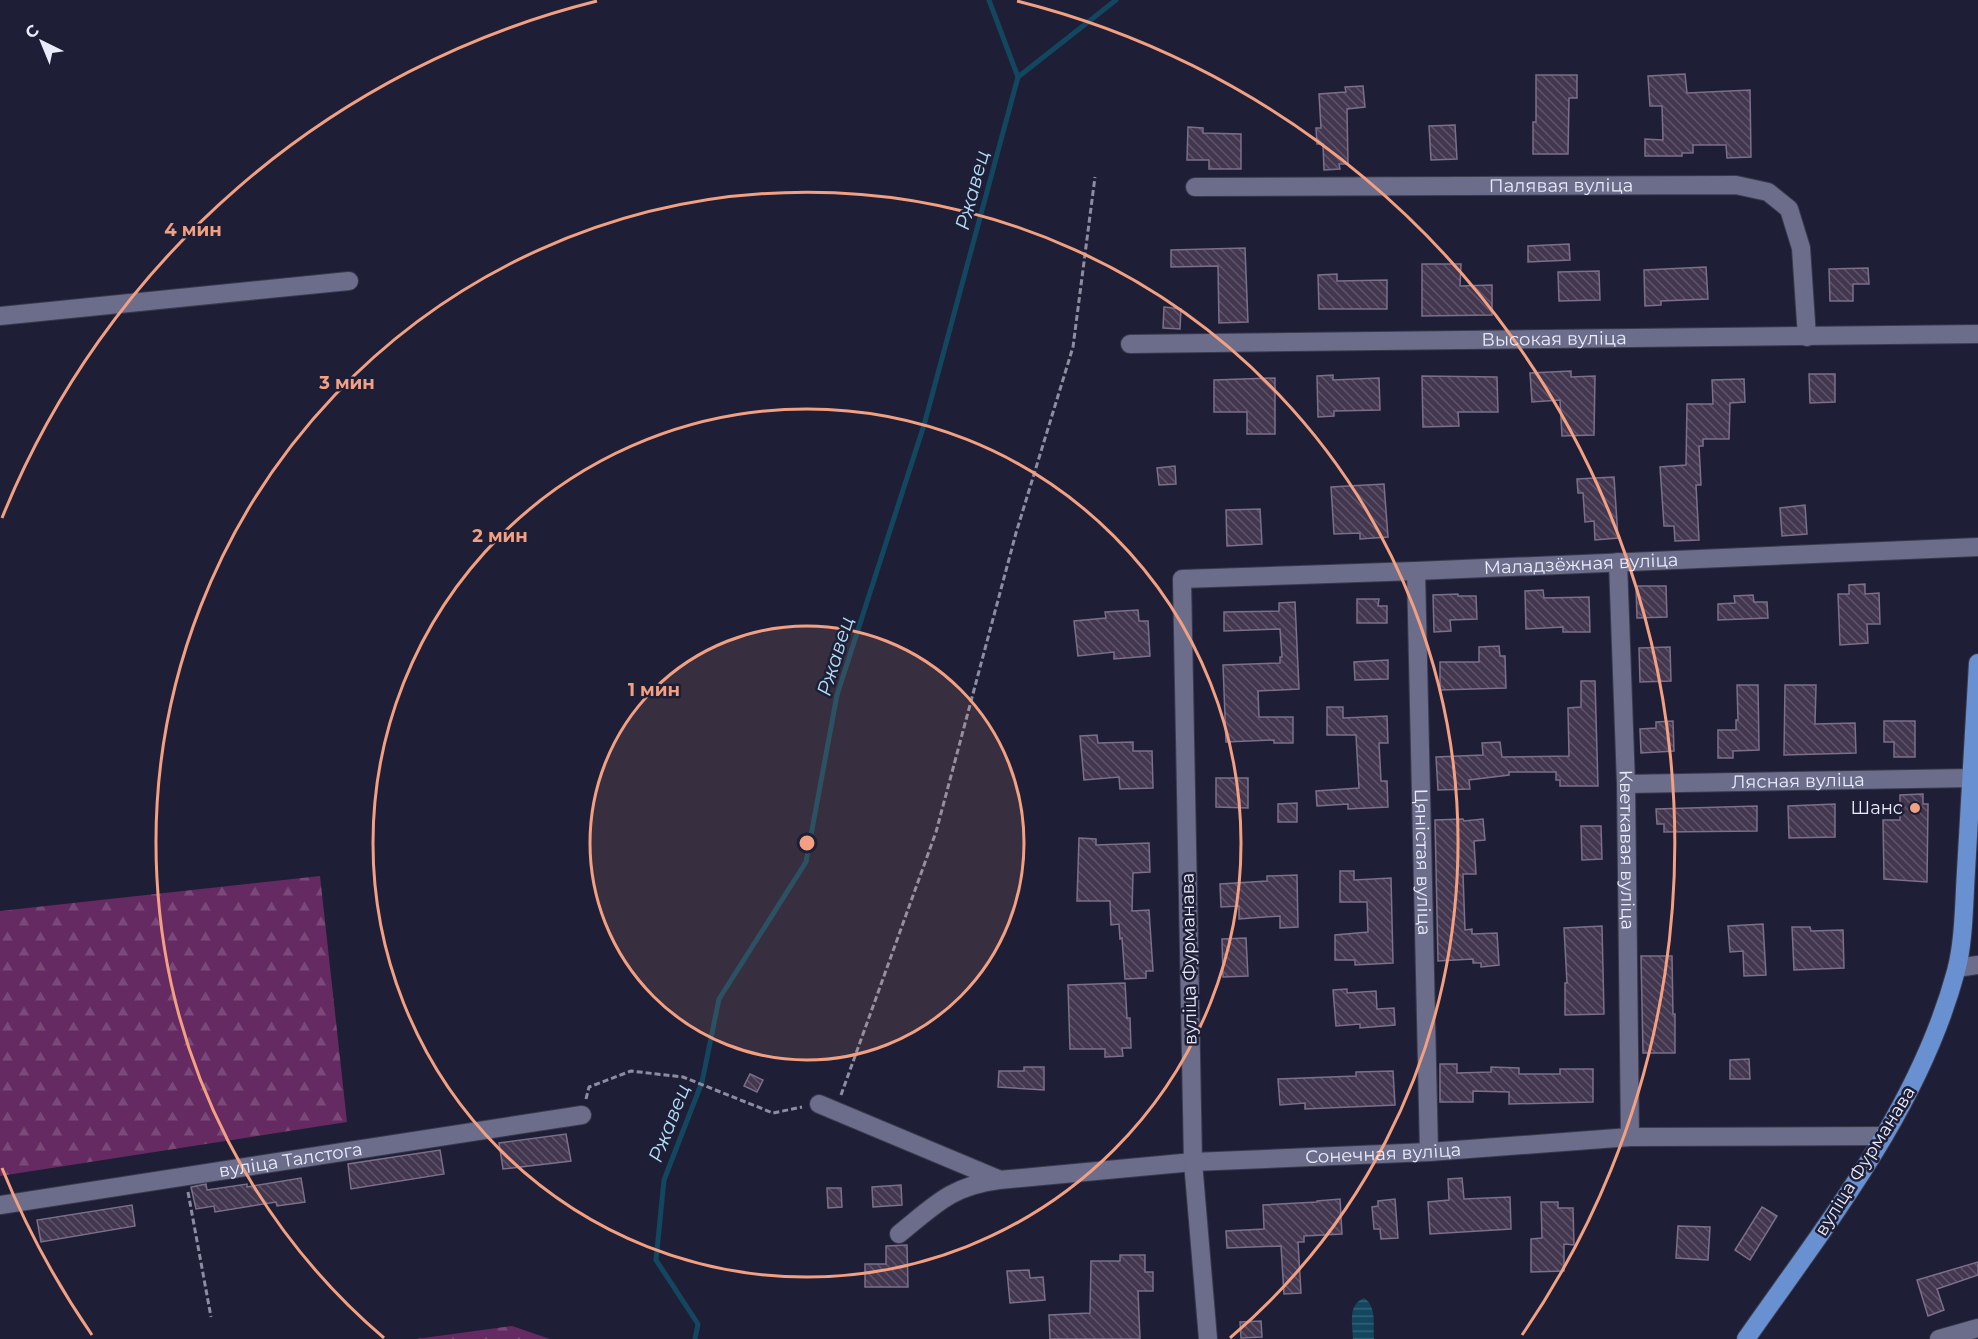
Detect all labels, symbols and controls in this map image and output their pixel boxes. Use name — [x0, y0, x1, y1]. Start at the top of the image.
north arrow — [12, 12, 72, 72]
text: С — [21, 20, 43, 42]
water label: Ржавец — [950, 147, 994, 233]
street label: Палявая вуліца — [1489, 174, 1633, 197]
text: 4 мин — [164, 219, 222, 241]
street label: Высокая вуліца — [1481, 327, 1627, 351]
text: 3 мин — [318, 372, 375, 394]
text: 2 мин — [472, 525, 528, 547]
street label: Маладзёжная вуліца — [1483, 549, 1679, 579]
water label: Ржавец — [812, 613, 858, 699]
text: 1 мин — [628, 679, 680, 701]
street label: Кветкавая вуліца — [1614, 769, 1639, 930]
street label: Лясная вуліца — [1731, 769, 1865, 793]
street label: Цяністая вуліца — [1410, 788, 1435, 936]
place label: Шанс — [1851, 797, 1903, 819]
marker: Шанс — [1908, 801, 1922, 815]
centre of rings — [797, 833, 817, 853]
street label: вуліца Фурманава — [1177, 873, 1201, 1045]
water label: Ржавец — [643, 1080, 695, 1166]
street label: вуліца Фурманава — [1810, 1082, 1920, 1240]
street label: вуліца Талстога — [217, 1138, 364, 1182]
street label: Сонечная вуліца — [1305, 1139, 1462, 1168]

